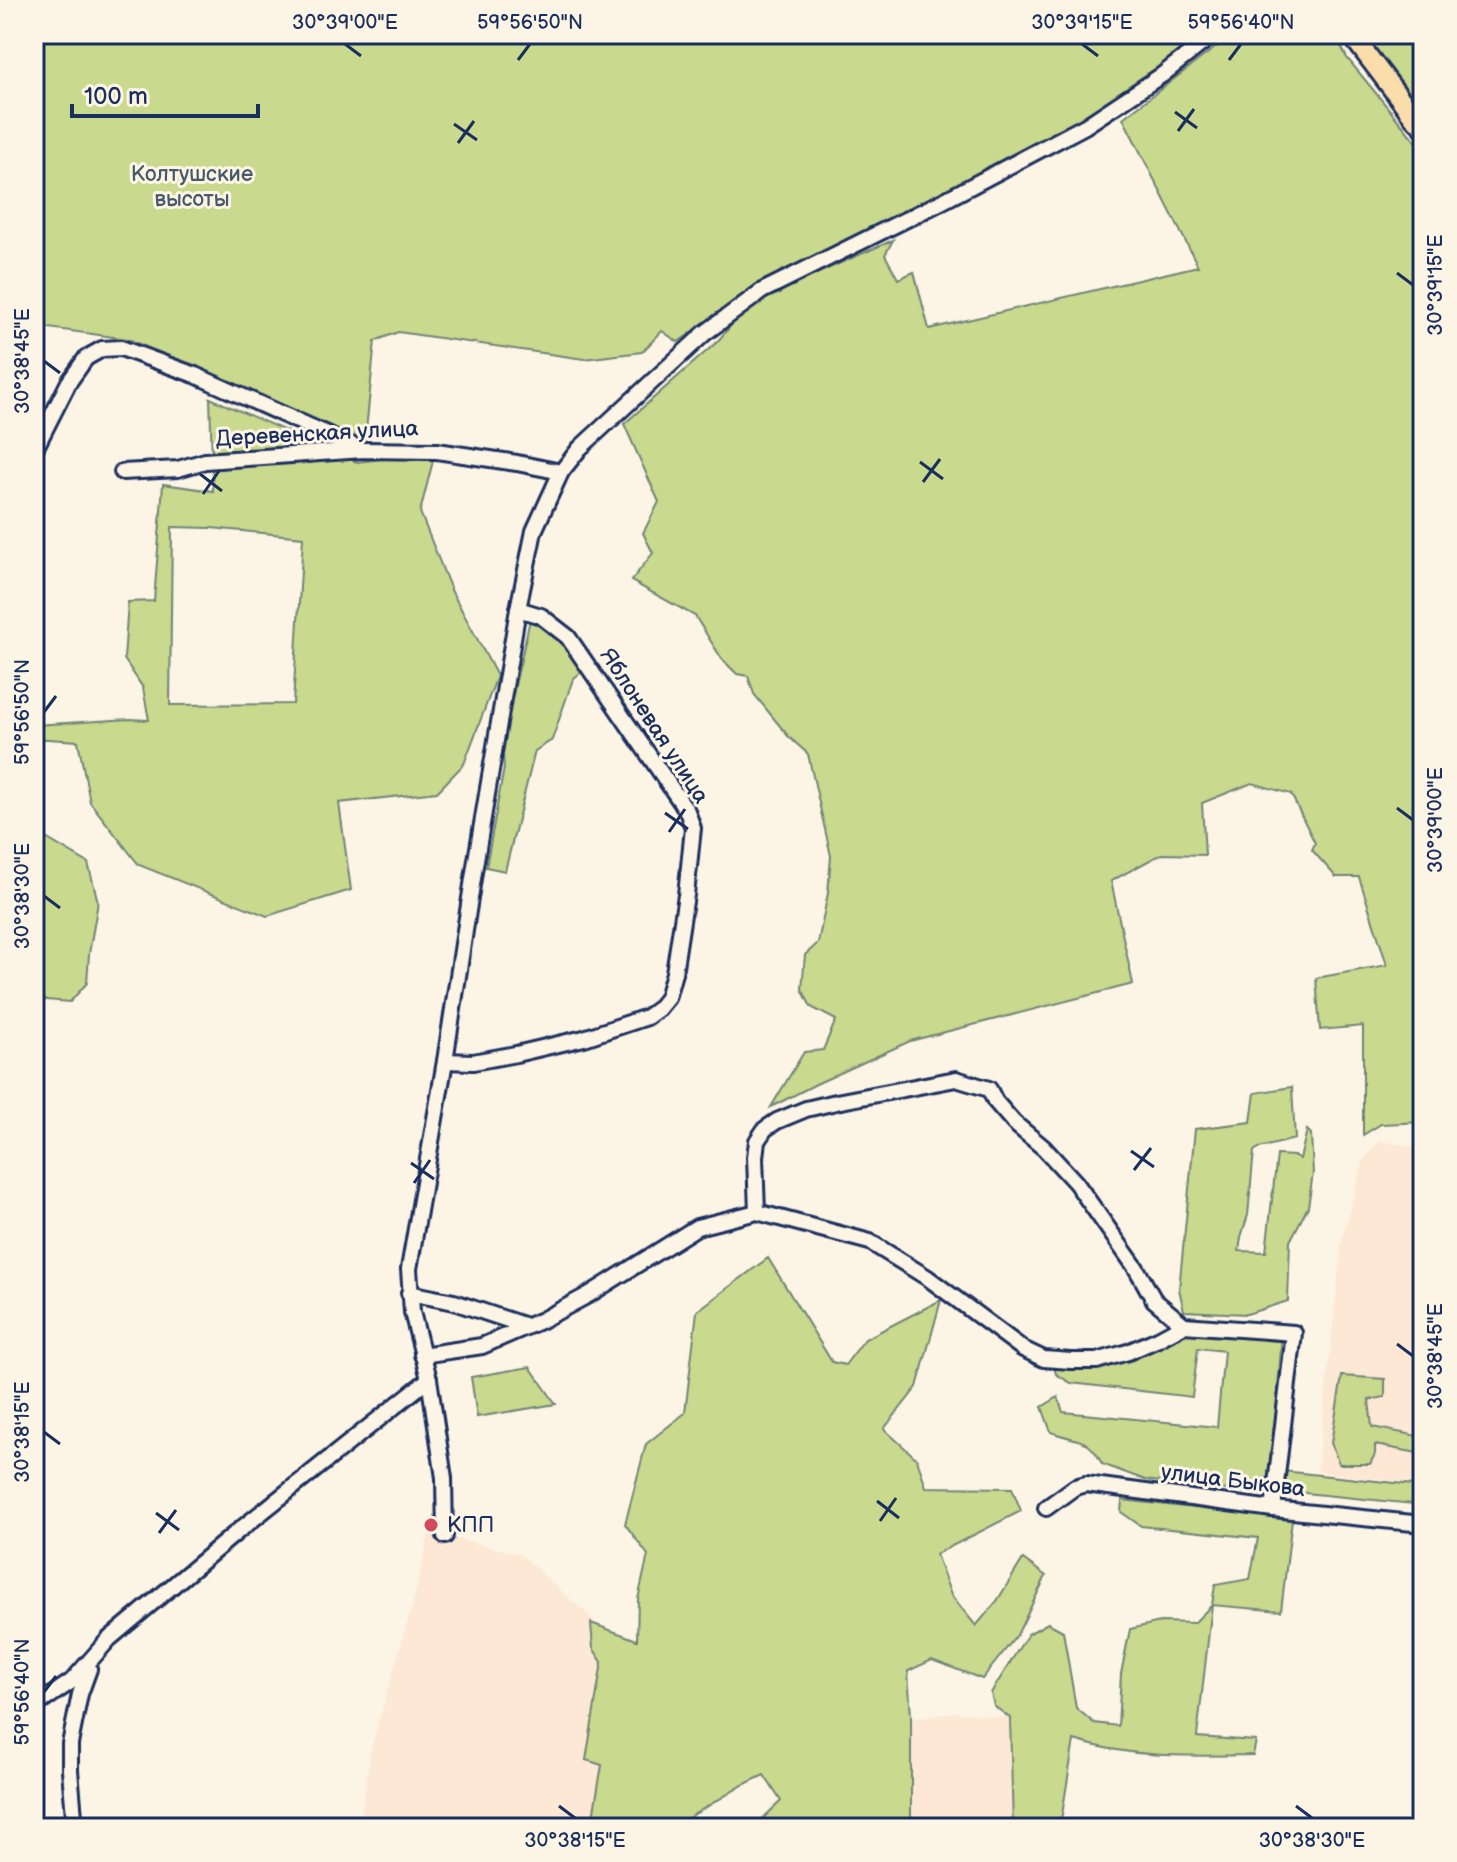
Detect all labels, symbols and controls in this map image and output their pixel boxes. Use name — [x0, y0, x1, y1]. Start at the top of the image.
text: 30°39'00"E — [292, 11, 398, 35]
text: 59°56'50"N — [477, 11, 583, 35]
text: 30°39'15"E — [1031, 11, 1133, 35]
text: 59°56'40"N — [1188, 11, 1294, 35]
scale bar — [72, 68, 258, 118]
text: 100 m — [84, 82, 148, 111]
park label: Колтушские высоты — [131, 161, 253, 213]
text: 30°39'15"E — [1424, 234, 1448, 336]
text: 30°38'45"E — [11, 308, 35, 414]
street label: Деревенская улица — [215, 415, 419, 453]
street label: Яблоневая улица — [594, 643, 714, 809]
text: 59°56'50"N — [11, 659, 35, 765]
text: 30°39'00"E — [1424, 767, 1448, 873]
text: 30°38'30"E — [11, 843, 35, 949]
text: 30°38'45"E — [1424, 1303, 1448, 1409]
text: 30°38'15"E — [11, 1381, 35, 1483]
street label: улица Быкова — [1159, 1459, 1307, 1503]
place label: КПП — [447, 1512, 494, 1539]
marker: КПП — [422, 1516, 440, 1534]
text: 59°56'40"N — [11, 1639, 35, 1745]
text: 30°38'15"E — [524, 1829, 626, 1853]
text: 30°38'30"E — [1259, 1829, 1365, 1853]

